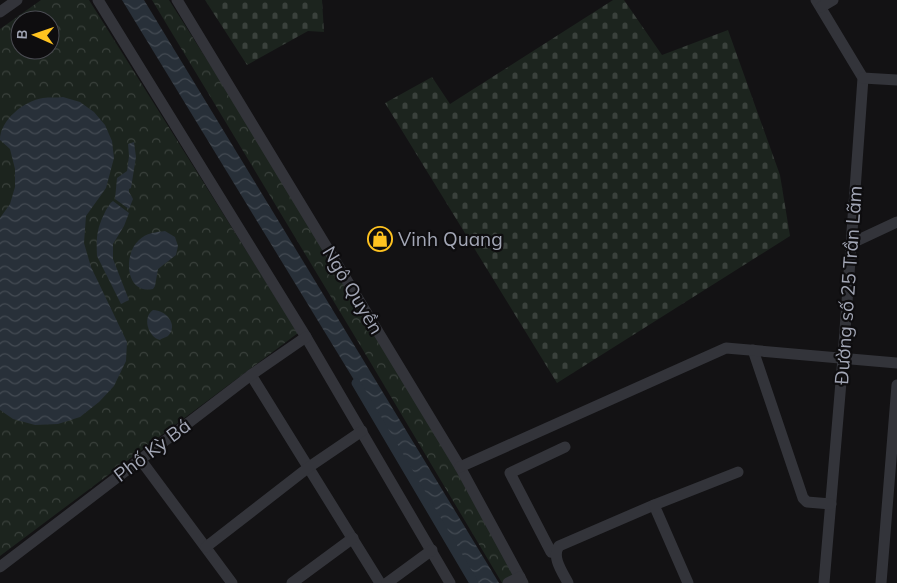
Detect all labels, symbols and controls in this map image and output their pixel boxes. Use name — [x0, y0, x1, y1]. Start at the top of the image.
north arrow — [10, 10, 60, 60]
text: B — [13, 29, 31, 40]
street label: Đường số 25 Trần Lãm — [829, 185, 867, 385]
shop icon: Vinh Quang — [367, 226, 393, 252]
place label: Vinh Quang — [398, 227, 503, 251]
street label: Ngô Quyền — [317, 242, 389, 338]
street label: Phố Kỳ Bá — [109, 413, 195, 487]

